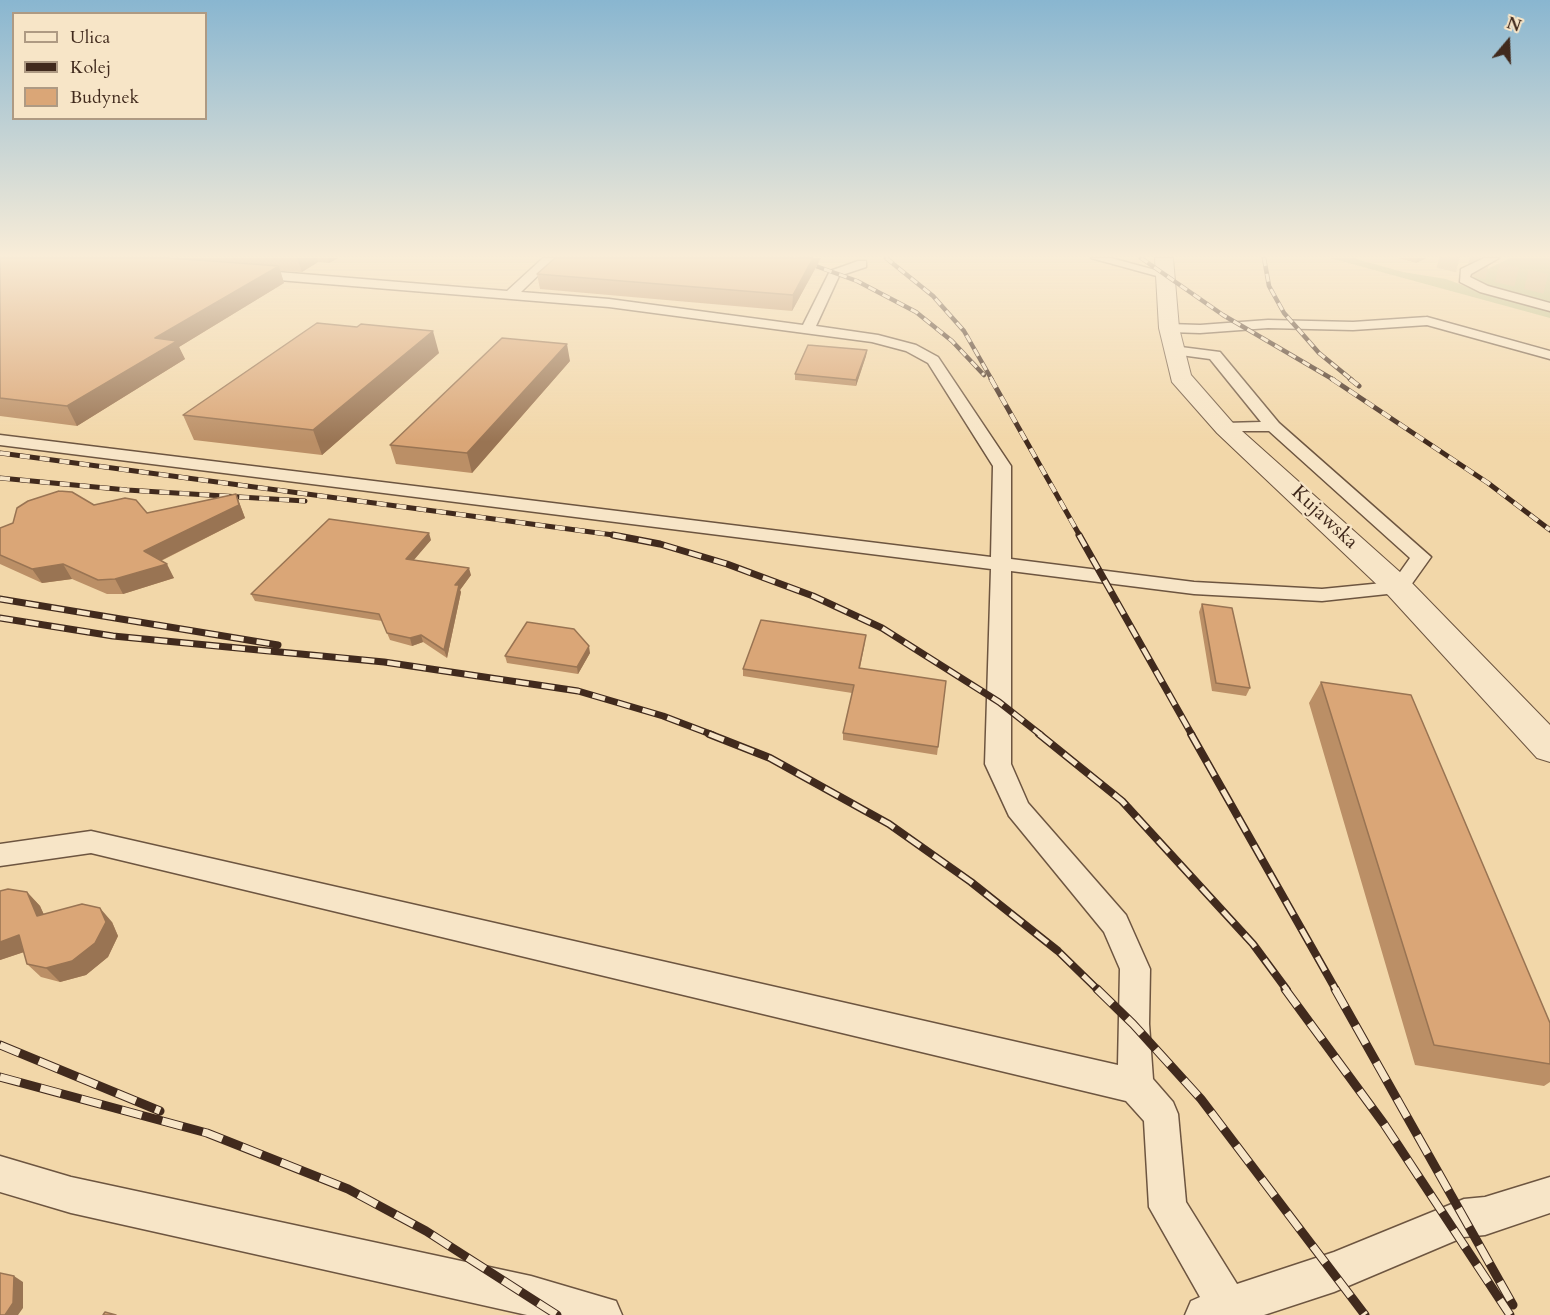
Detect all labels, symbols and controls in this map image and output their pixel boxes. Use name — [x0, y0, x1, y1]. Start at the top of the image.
legend — [12, 12, 207, 120]
north arrow — [1478, 12, 1538, 72]
text: N — [1504, 12, 1524, 38]
text: Ulica — [70, 25, 110, 50]
text: Kolej — [70, 55, 111, 80]
text: Budynek — [70, 85, 139, 110]
street label: Kujawska — [1286, 481, 1362, 555]

